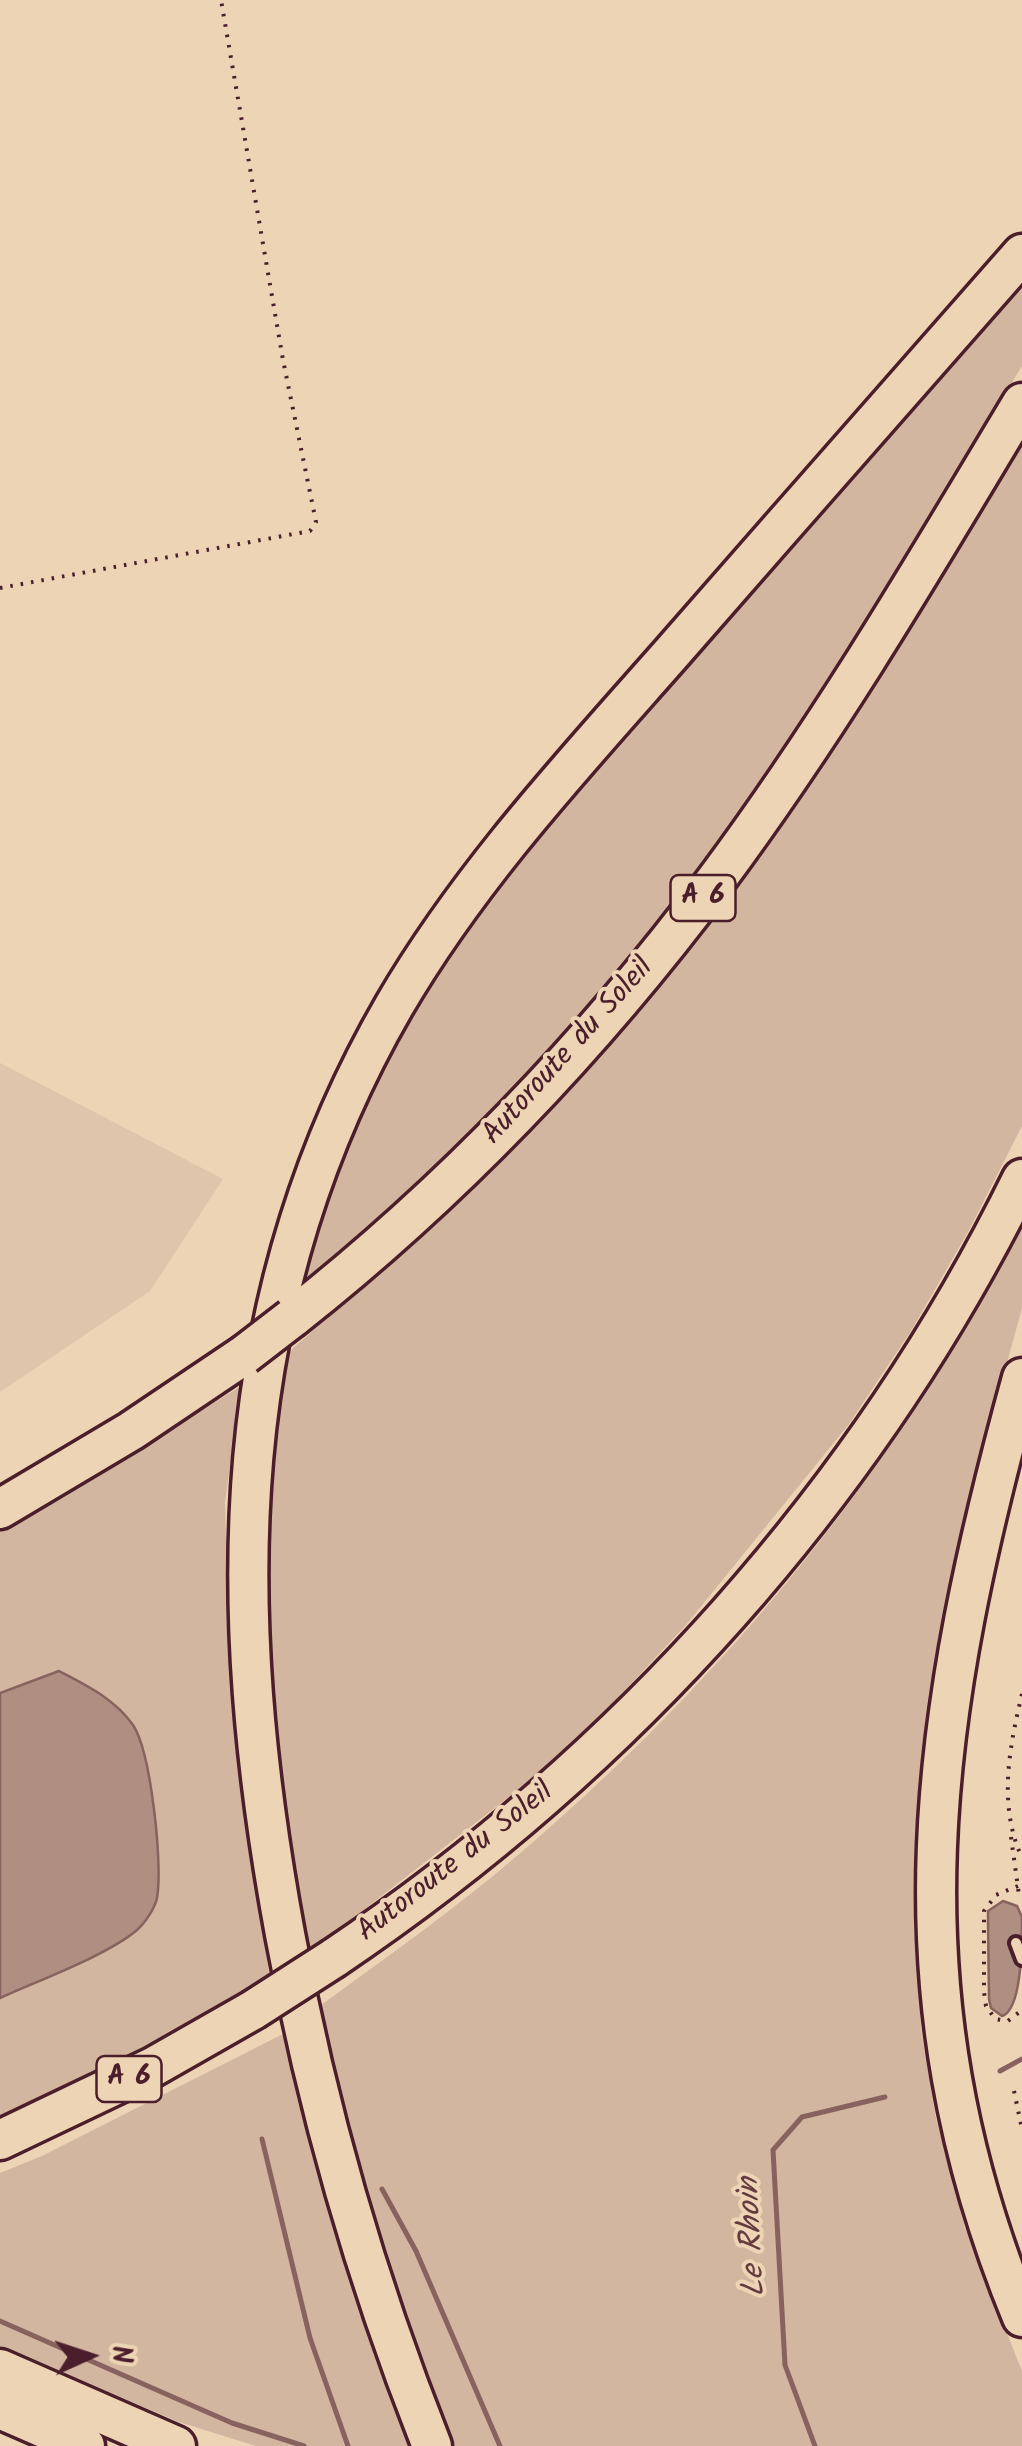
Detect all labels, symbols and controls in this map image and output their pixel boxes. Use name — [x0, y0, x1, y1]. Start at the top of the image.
road number: A 6 — [670, 875, 736, 921]
street label: Autoroute du Soleil — [477, 952, 663, 1154]
street label: Autoroute du Soleil — [352, 1776, 562, 1952]
road number: A 6 — [96, 2056, 162, 2102]
water label: Le Rhoin — [733, 2176, 777, 2298]
north arrow — [40, 2306, 140, 2406]
text: N — [98, 2344, 143, 2364]

